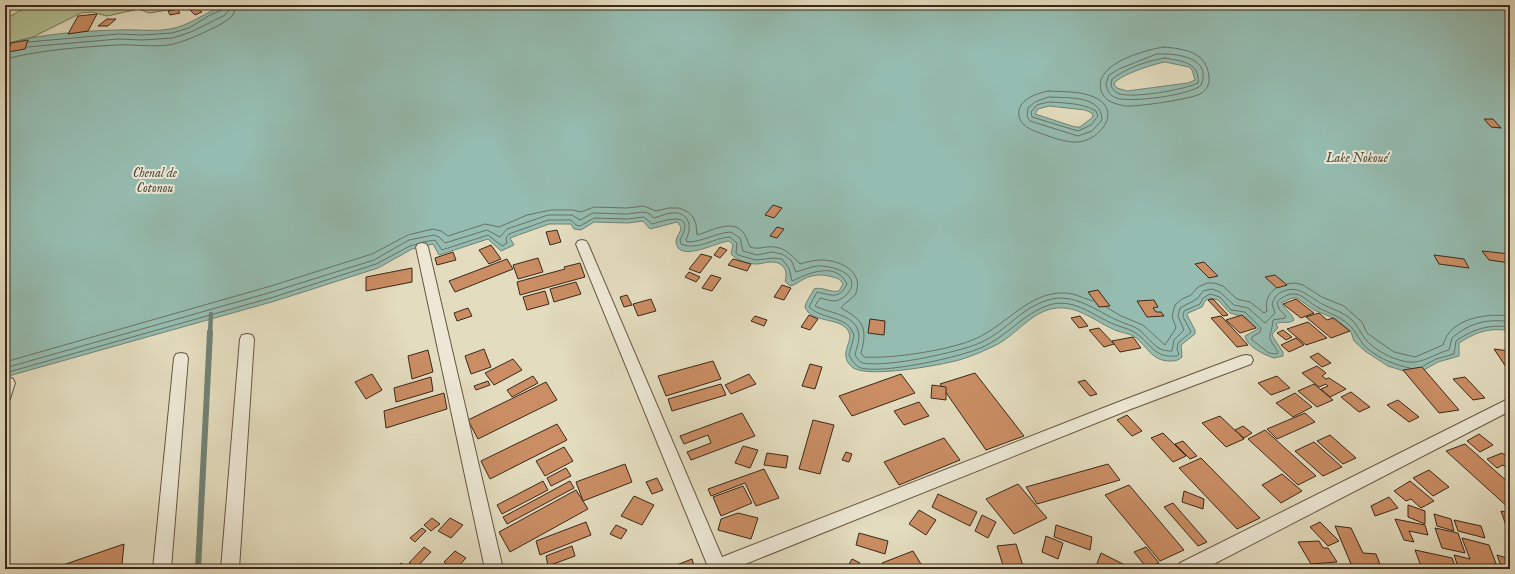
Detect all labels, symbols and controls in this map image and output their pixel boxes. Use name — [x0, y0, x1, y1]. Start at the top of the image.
water label: Lake Nokoué — [1325, 150, 1391, 167]
water label: Chenal de Cotonou — [133, 165, 178, 197]

